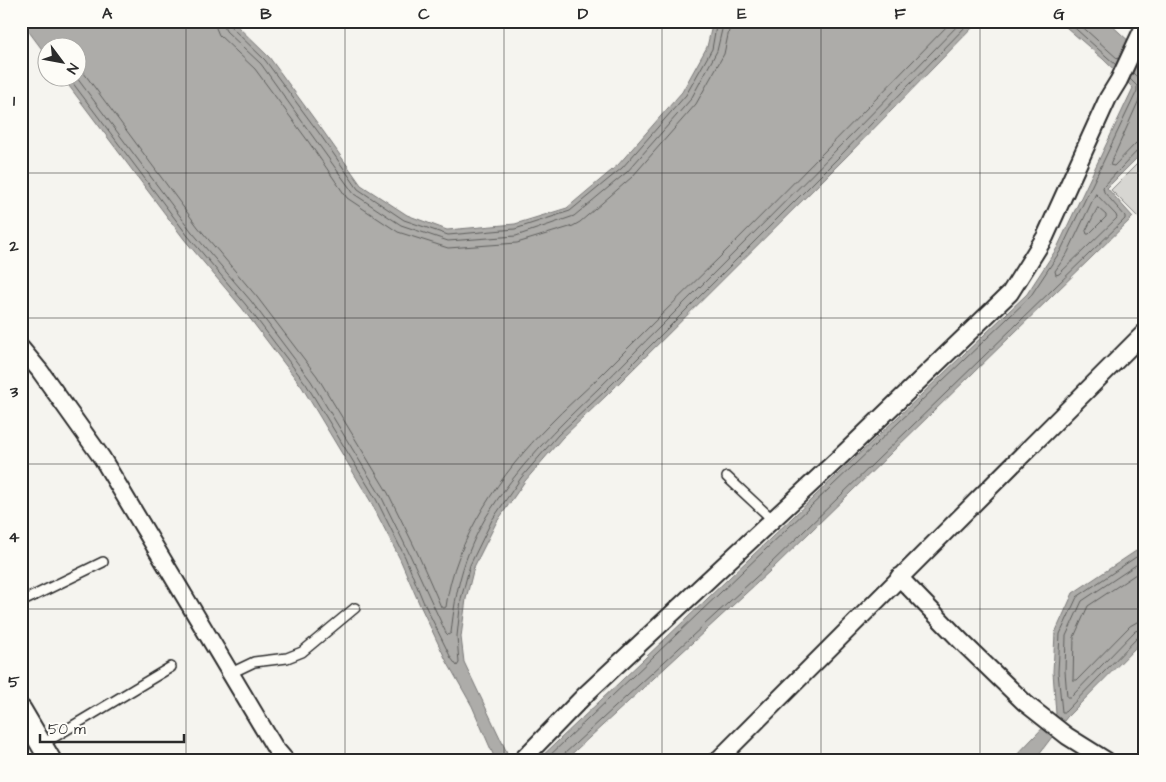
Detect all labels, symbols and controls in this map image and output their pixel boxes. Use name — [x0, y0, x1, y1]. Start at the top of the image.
text: A — [102, 3, 113, 25]
text: B — [260, 3, 272, 25]
text: C — [418, 3, 430, 25]
text: D — [578, 3, 589, 25]
text: E — [737, 3, 747, 25]
text: F — [894, 3, 906, 25]
text: G — [1053, 3, 1065, 25]
north arrow — [38, 38, 88, 88]
text: N — [61, 59, 83, 78]
text: 1 — [13, 90, 16, 112]
text: 2 — [8, 235, 19, 257]
text: 3 — [9, 381, 19, 403]
text: 4 — [9, 526, 20, 548]
text: 5 — [8, 671, 20, 693]
scale bar — [40, 712, 184, 744]
text: 50 m — [48, 719, 86, 740]

